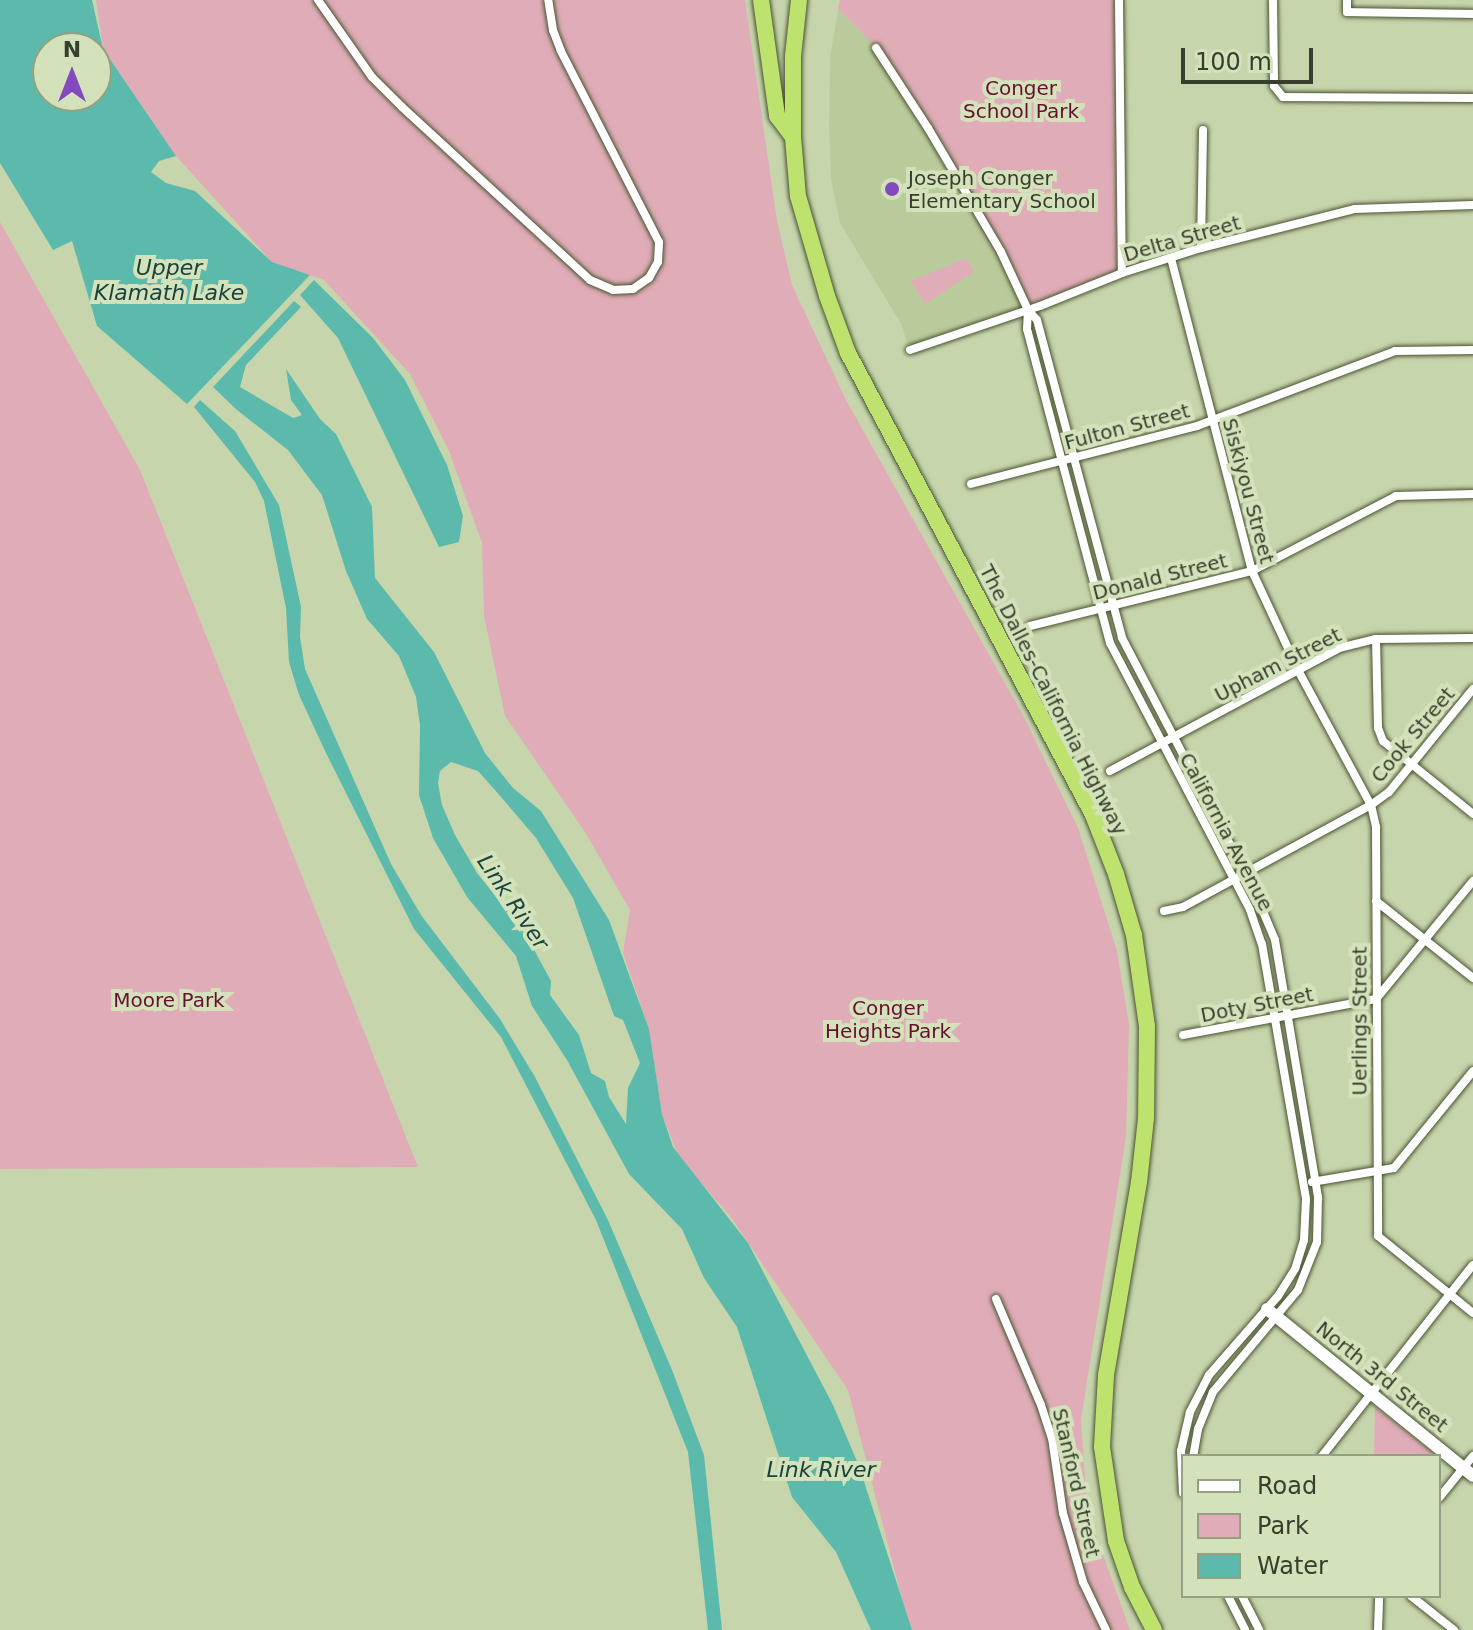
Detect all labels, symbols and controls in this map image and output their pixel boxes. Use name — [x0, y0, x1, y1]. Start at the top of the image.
north arrow — [32, 32, 112, 112]
scale bar — [1185, 32, 1317, 82]
text: N — [63, 37, 81, 62]
text: 100 m — [1195, 48, 1272, 76]
park label: Conger School Park — [963, 76, 1079, 123]
place label: Joseph Conger Elementary School — [908, 166, 1096, 213]
marker: Joseph Conger Elementary School — [883, 180, 901, 198]
street label: Delta Street — [1121, 211, 1243, 267]
water label: Upper Klamath Lake — [94, 254, 244, 306]
street label: Fulton Street — [1062, 399, 1192, 455]
street label: Siskiyou Street — [1217, 416, 1279, 566]
street label: Donald Street — [1090, 549, 1230, 605]
street label: The Dalles-California Highway — [974, 561, 1132, 839]
street label: Upham Street — [1211, 623, 1345, 707]
street label: Cook Street — [1366, 682, 1460, 788]
street label: California Avenue — [1174, 749, 1278, 915]
water label: Link River — [472, 849, 554, 955]
street label: Uerlings Street — [1348, 946, 1372, 1096]
street label: Doty Street — [1199, 982, 1315, 1028]
park label: Moore Park — [113, 988, 225, 1012]
park label: Conger Heights Park — [825, 997, 951, 1044]
street label: North 3rd Street — [1311, 1316, 1453, 1438]
street label: Stanford Street — [1047, 1406, 1105, 1560]
legend — [1181, 1454, 1441, 1598]
water label: Link River — [766, 1457, 876, 1483]
text: Road — [1257, 1472, 1317, 1500]
text: Park — [1257, 1512, 1309, 1540]
text: Water — [1257, 1552, 1328, 1580]

